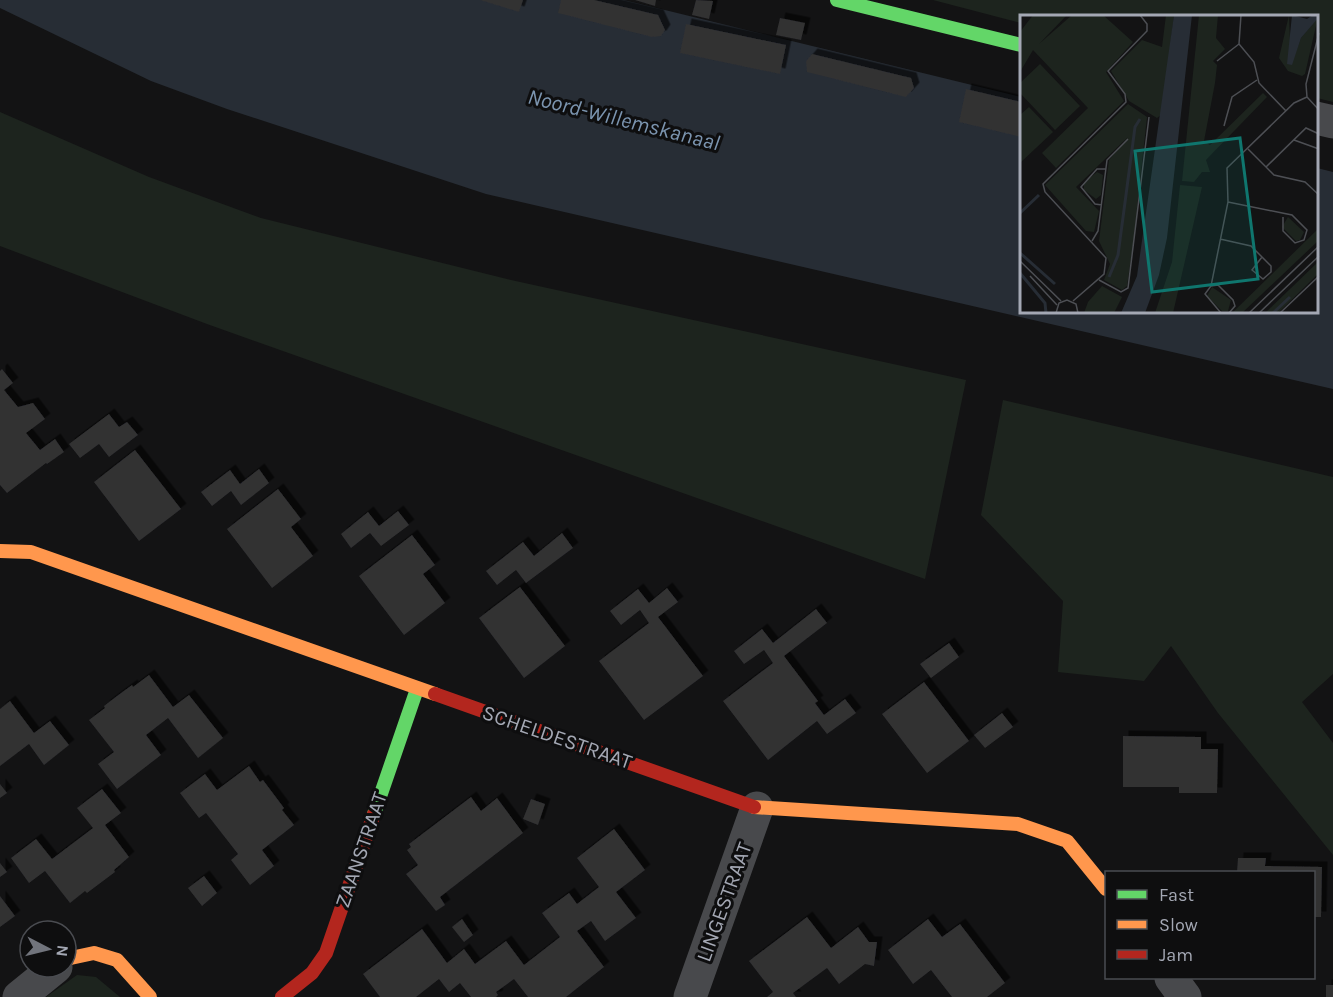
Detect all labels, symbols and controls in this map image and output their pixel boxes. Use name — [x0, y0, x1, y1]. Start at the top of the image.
inset map — [1020, 15, 1318, 314]
water label: Noord-Willemskanaal — [525, 84, 723, 156]
street label: SCHELDESTRAAT — [479, 700, 635, 774]
street label: ZAANSTRAAT — [330, 789, 392, 911]
street label: LINGESTRAAT — [691, 839, 757, 965]
legend — [1105, 871, 1315, 979]
text: Fast — [1159, 884, 1194, 906]
text: Slow — [1159, 914, 1198, 936]
north arrow — [18, 919, 78, 979]
text: N — [52, 944, 73, 958]
text: Jam — [1159, 944, 1193, 966]

